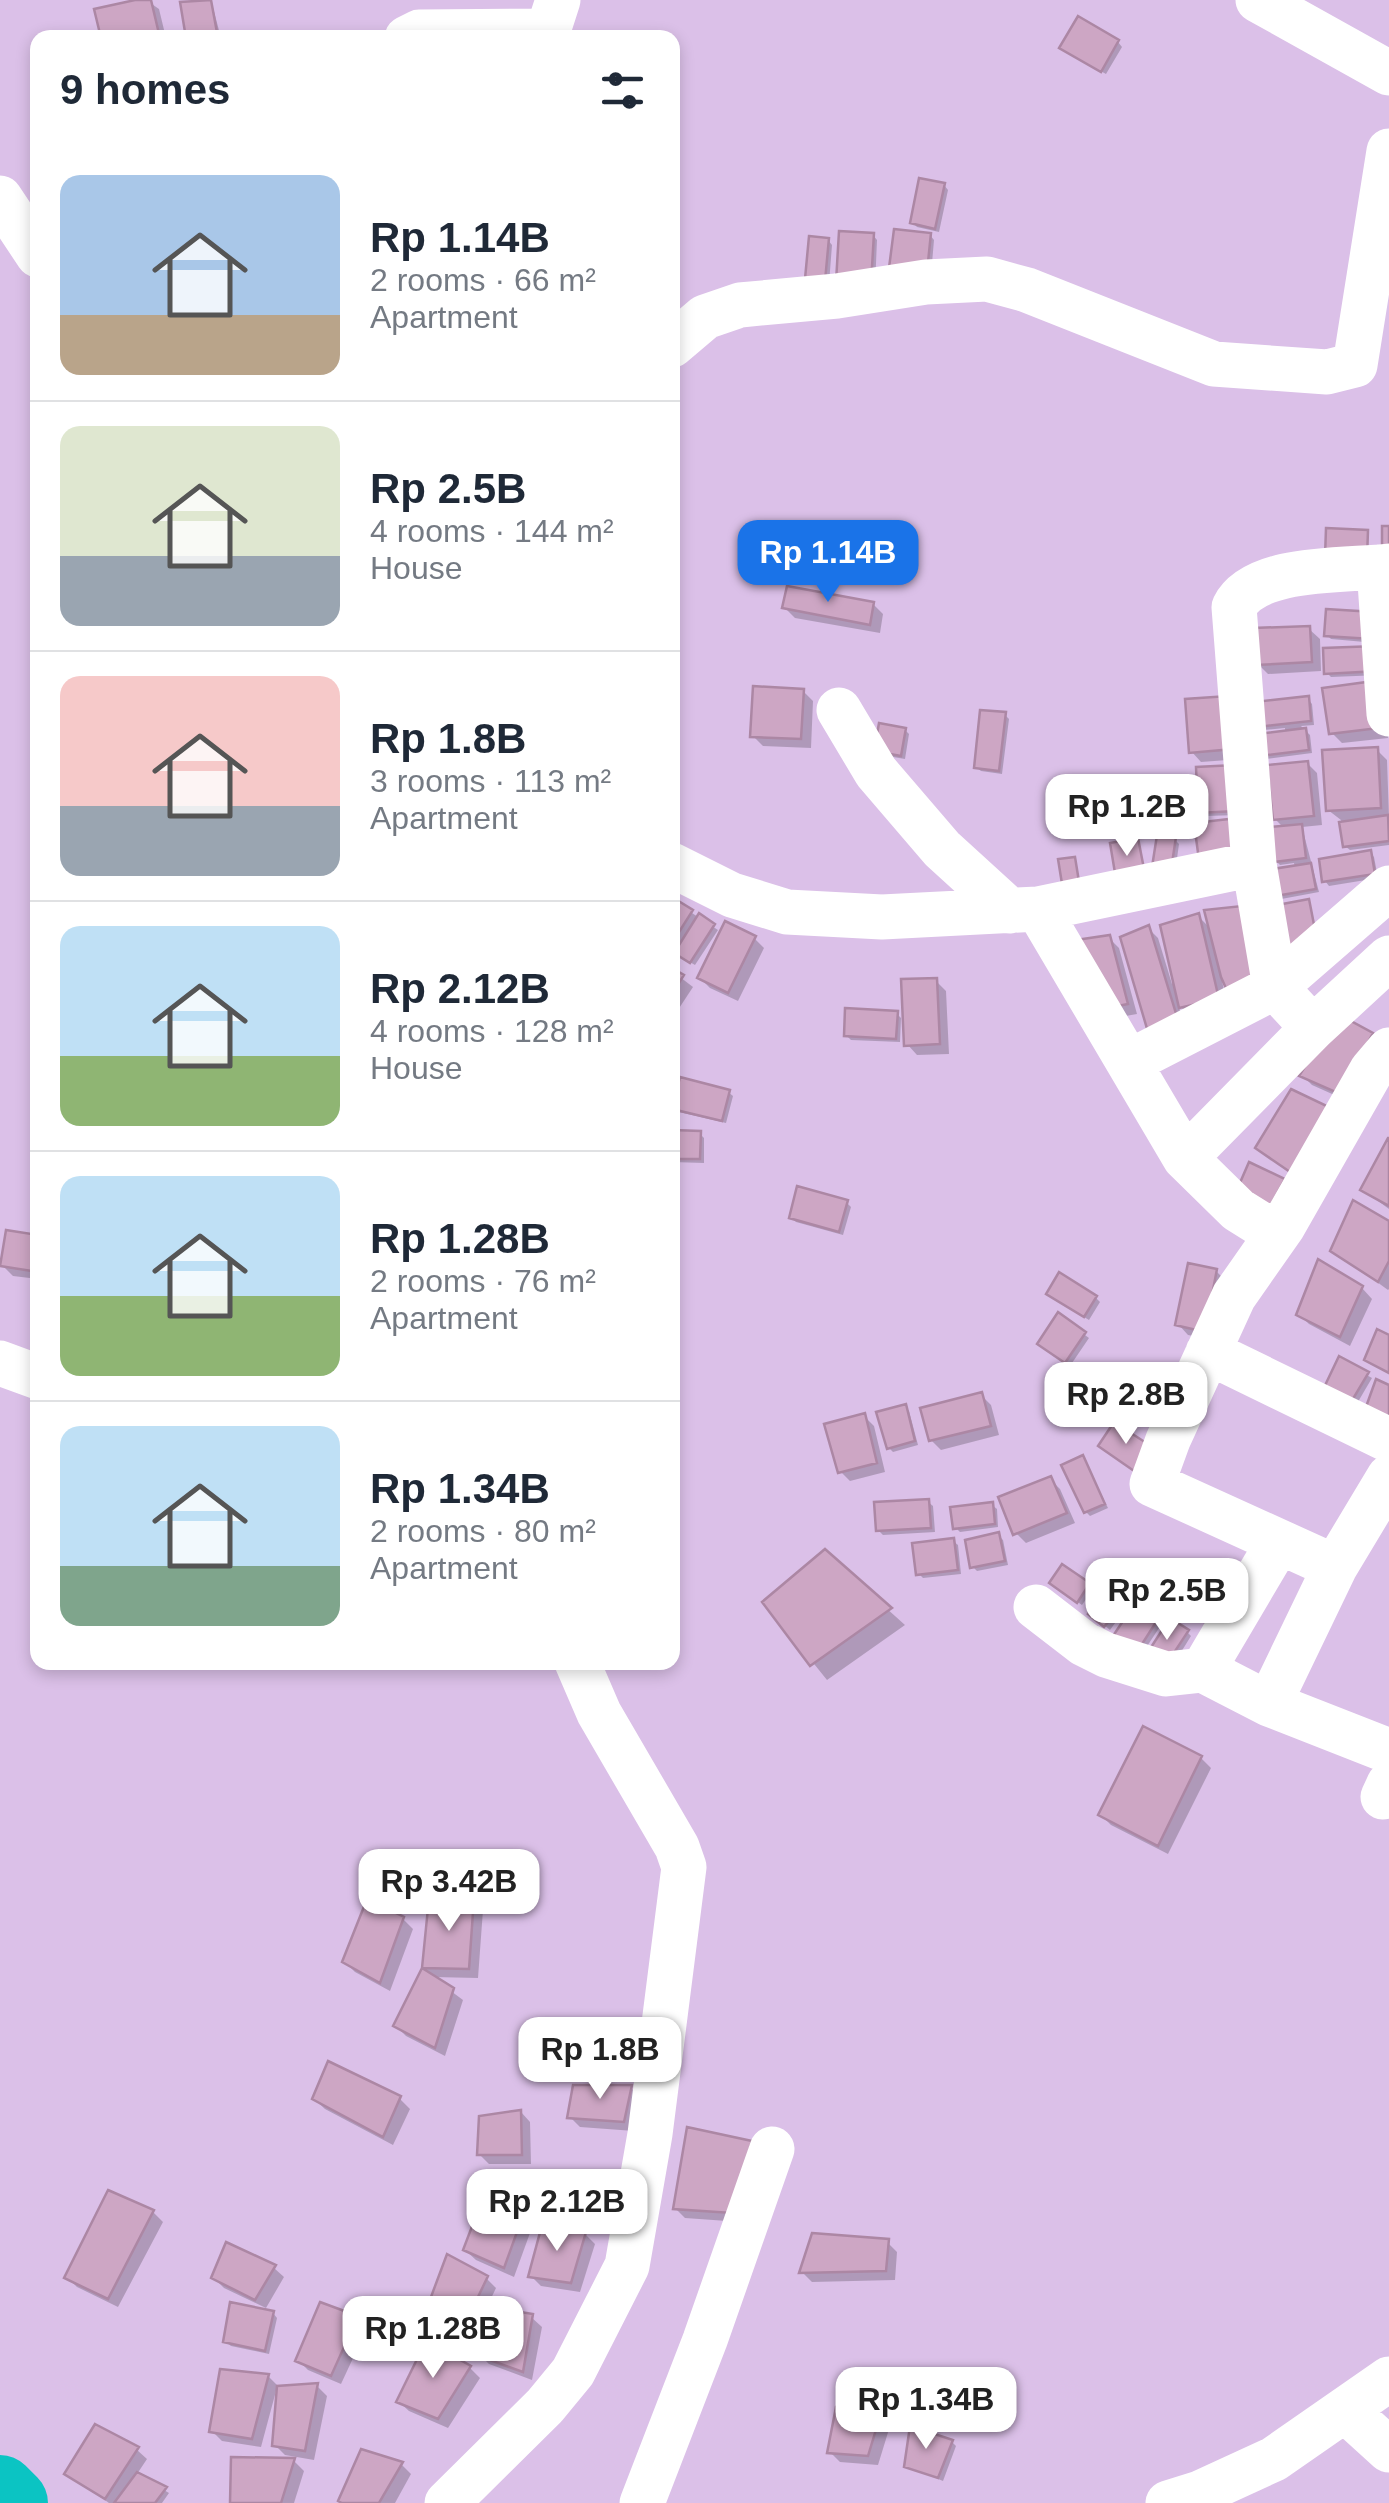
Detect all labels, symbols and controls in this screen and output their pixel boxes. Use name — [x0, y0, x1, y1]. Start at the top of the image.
icon: filters — [595, 63, 650, 118]
text: 9 homes — [60, 66, 230, 113]
text: Rp 1.14B — [370, 214, 550, 261]
icon: home — [140, 215, 260, 335]
text: 2 rooms · 66 m² — [370, 262, 596, 298]
text: Apartment — [370, 299, 518, 335]
text: Rp 2.5B — [370, 465, 526, 512]
icon: home — [140, 466, 260, 586]
text: 4 rooms · 144 m² — [370, 513, 614, 549]
pin: Rp 1.14B — [725, 520, 931, 605]
text: Rp 1.14B — [760, 534, 896, 570]
text: House — [370, 550, 463, 586]
text: Rp 1.8B — [370, 715, 526, 762]
icon: home — [140, 716, 260, 836]
text: 3 rooms · 113 m² — [370, 763, 611, 799]
pin: Rp 1.2B — [1035, 774, 1219, 859]
text: Rp 1.2B — [1067, 788, 1187, 824]
text: Apartment — [370, 800, 518, 836]
text: Rp 2.12B — [370, 965, 550, 1012]
icon: home — [140, 966, 260, 1086]
text: 4 rooms · 128 m² — [370, 1013, 614, 1049]
text: House — [370, 1050, 463, 1086]
text: Rp 1.28B — [370, 1215, 550, 1262]
icon: home — [140, 1216, 260, 1336]
text: 2 rooms · 76 m² — [370, 1263, 596, 1299]
text: Apartment — [370, 1300, 518, 1336]
pin: Rp 2.8B — [1034, 1362, 1218, 1447]
text: Rp 2.8B — [1066, 1376, 1186, 1412]
text: Rp 1.34B — [370, 1465, 550, 1512]
icon: home — [140, 1466, 260, 1586]
text: 2 rooms · 80 m² — [370, 1513, 596, 1549]
text: Apartment — [370, 1550, 518, 1586]
pin: Rp 2.5B — [1075, 1558, 1259, 1643]
text: Rp 2.5B — [1107, 1572, 1227, 1608]
pin: Rp 3.42B — [346, 1849, 552, 1934]
text: Rp 3.42B — [381, 1863, 517, 1899]
pin: Rp 1.8B — [508, 2017, 692, 2102]
text: Rp 1.8B — [540, 2031, 660, 2067]
pin: Rp 2.12B — [454, 2169, 660, 2254]
text: Rp 2.12B — [489, 2183, 625, 2219]
pin: Rp 1.28B — [330, 2296, 536, 2381]
text: Rp 1.28B — [365, 2310, 501, 2346]
pin: Rp 1.34B — [823, 2367, 1029, 2452]
text: Rp 1.34B — [858, 2381, 994, 2417]

